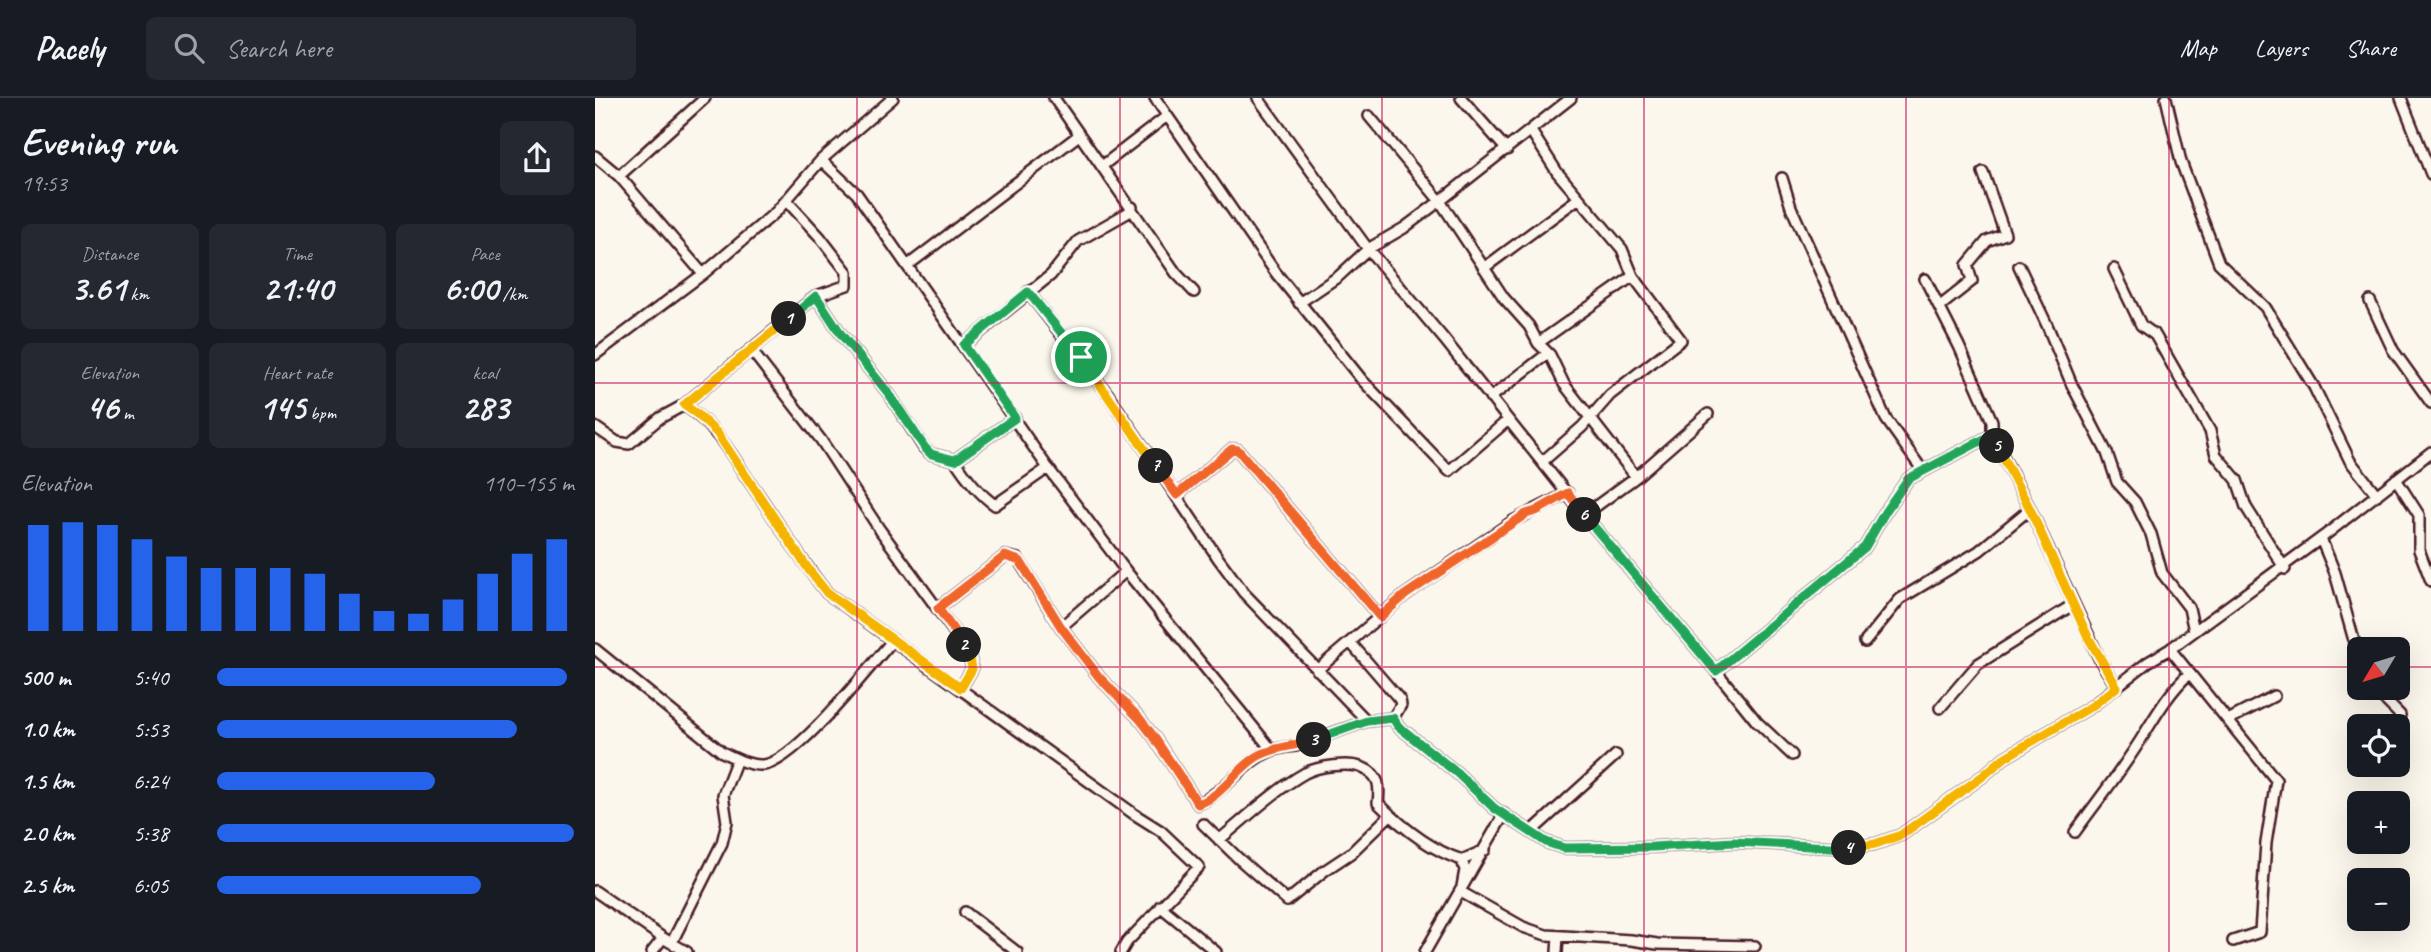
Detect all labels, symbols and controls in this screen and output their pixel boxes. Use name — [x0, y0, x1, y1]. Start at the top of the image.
search box — [146, 17, 636, 80]
text: Pacely — [35, 27, 104, 69]
icon: search — [170, 29, 208, 67]
text: Search here — [226, 32, 332, 65]
text: Map — [2180, 33, 2217, 63]
text: Layers — [2255, 33, 2308, 63]
text: Share — [2346, 33, 2396, 63]
text: Evening run — [21, 119, 177, 166]
button: share — [500, 121, 574, 195]
text: 19:53 — [21, 169, 67, 198]
text: Distance — [81, 242, 138, 266]
text: Time — [283, 242, 312, 266]
text: Pace — [471, 242, 500, 266]
text: 3.61 — [71, 266, 126, 311]
text: 21:40 — [263, 266, 332, 311]
text: 6:00 — [443, 266, 498, 311]
text: km — [126, 282, 149, 306]
text: /km — [498, 282, 527, 306]
pin: 1 — [771, 302, 807, 336]
text: 1 — [784, 306, 793, 330]
pin — [1051, 327, 1111, 387]
icon: arrive — [1062, 338, 1100, 376]
text: Elevation — [81, 361, 139, 385]
text: Heart rate — [263, 361, 332, 385]
text: kcal — [473, 361, 498, 385]
text: 46 — [86, 385, 118, 430]
text: 145 — [259, 385, 306, 430]
text: 283 — [462, 385, 509, 430]
text: m — [118, 401, 134, 425]
text: bpm — [306, 401, 336, 425]
pin: 5 — [1979, 428, 2015, 464]
text: 5 — [1992, 433, 2001, 457]
pin: 7 — [1139, 448, 1173, 484]
text: 7 — [1151, 453, 1160, 477]
text: Elevation — [21, 469, 92, 498]
text: 110–155 m — [483, 469, 574, 498]
pin: 6 — [1567, 498, 1601, 532]
text: 6 — [1579, 502, 1588, 526]
pin: 2 — [947, 628, 981, 662]
text: 2 — [959, 632, 968, 656]
north arrow — [2347, 637, 2410, 700]
map controls — [2347, 637, 2410, 931]
text: 500 m — [21, 663, 70, 692]
text: 5:40 — [133, 663, 169, 692]
button: locate — [2347, 714, 2410, 777]
text: 1.0 km — [21, 715, 75, 744]
text: 5:53 — [133, 715, 169, 744]
pin: 3 — [1297, 722, 1331, 758]
text: 3 — [1309, 727, 1318, 751]
text: 1.5 km — [21, 767, 74, 796]
text: 6:24 — [133, 767, 169, 796]
button: + — [2347, 791, 2410, 854]
text: 2.0 km — [21, 819, 75, 848]
text: 5:38 — [133, 819, 169, 848]
pin: 4 — [1831, 830, 1867, 866]
text: 4 — [1844, 835, 1853, 859]
button: − — [2347, 868, 2410, 931]
text: 2.5 km — [21, 871, 74, 900]
text: 6:05 — [133, 871, 169, 900]

